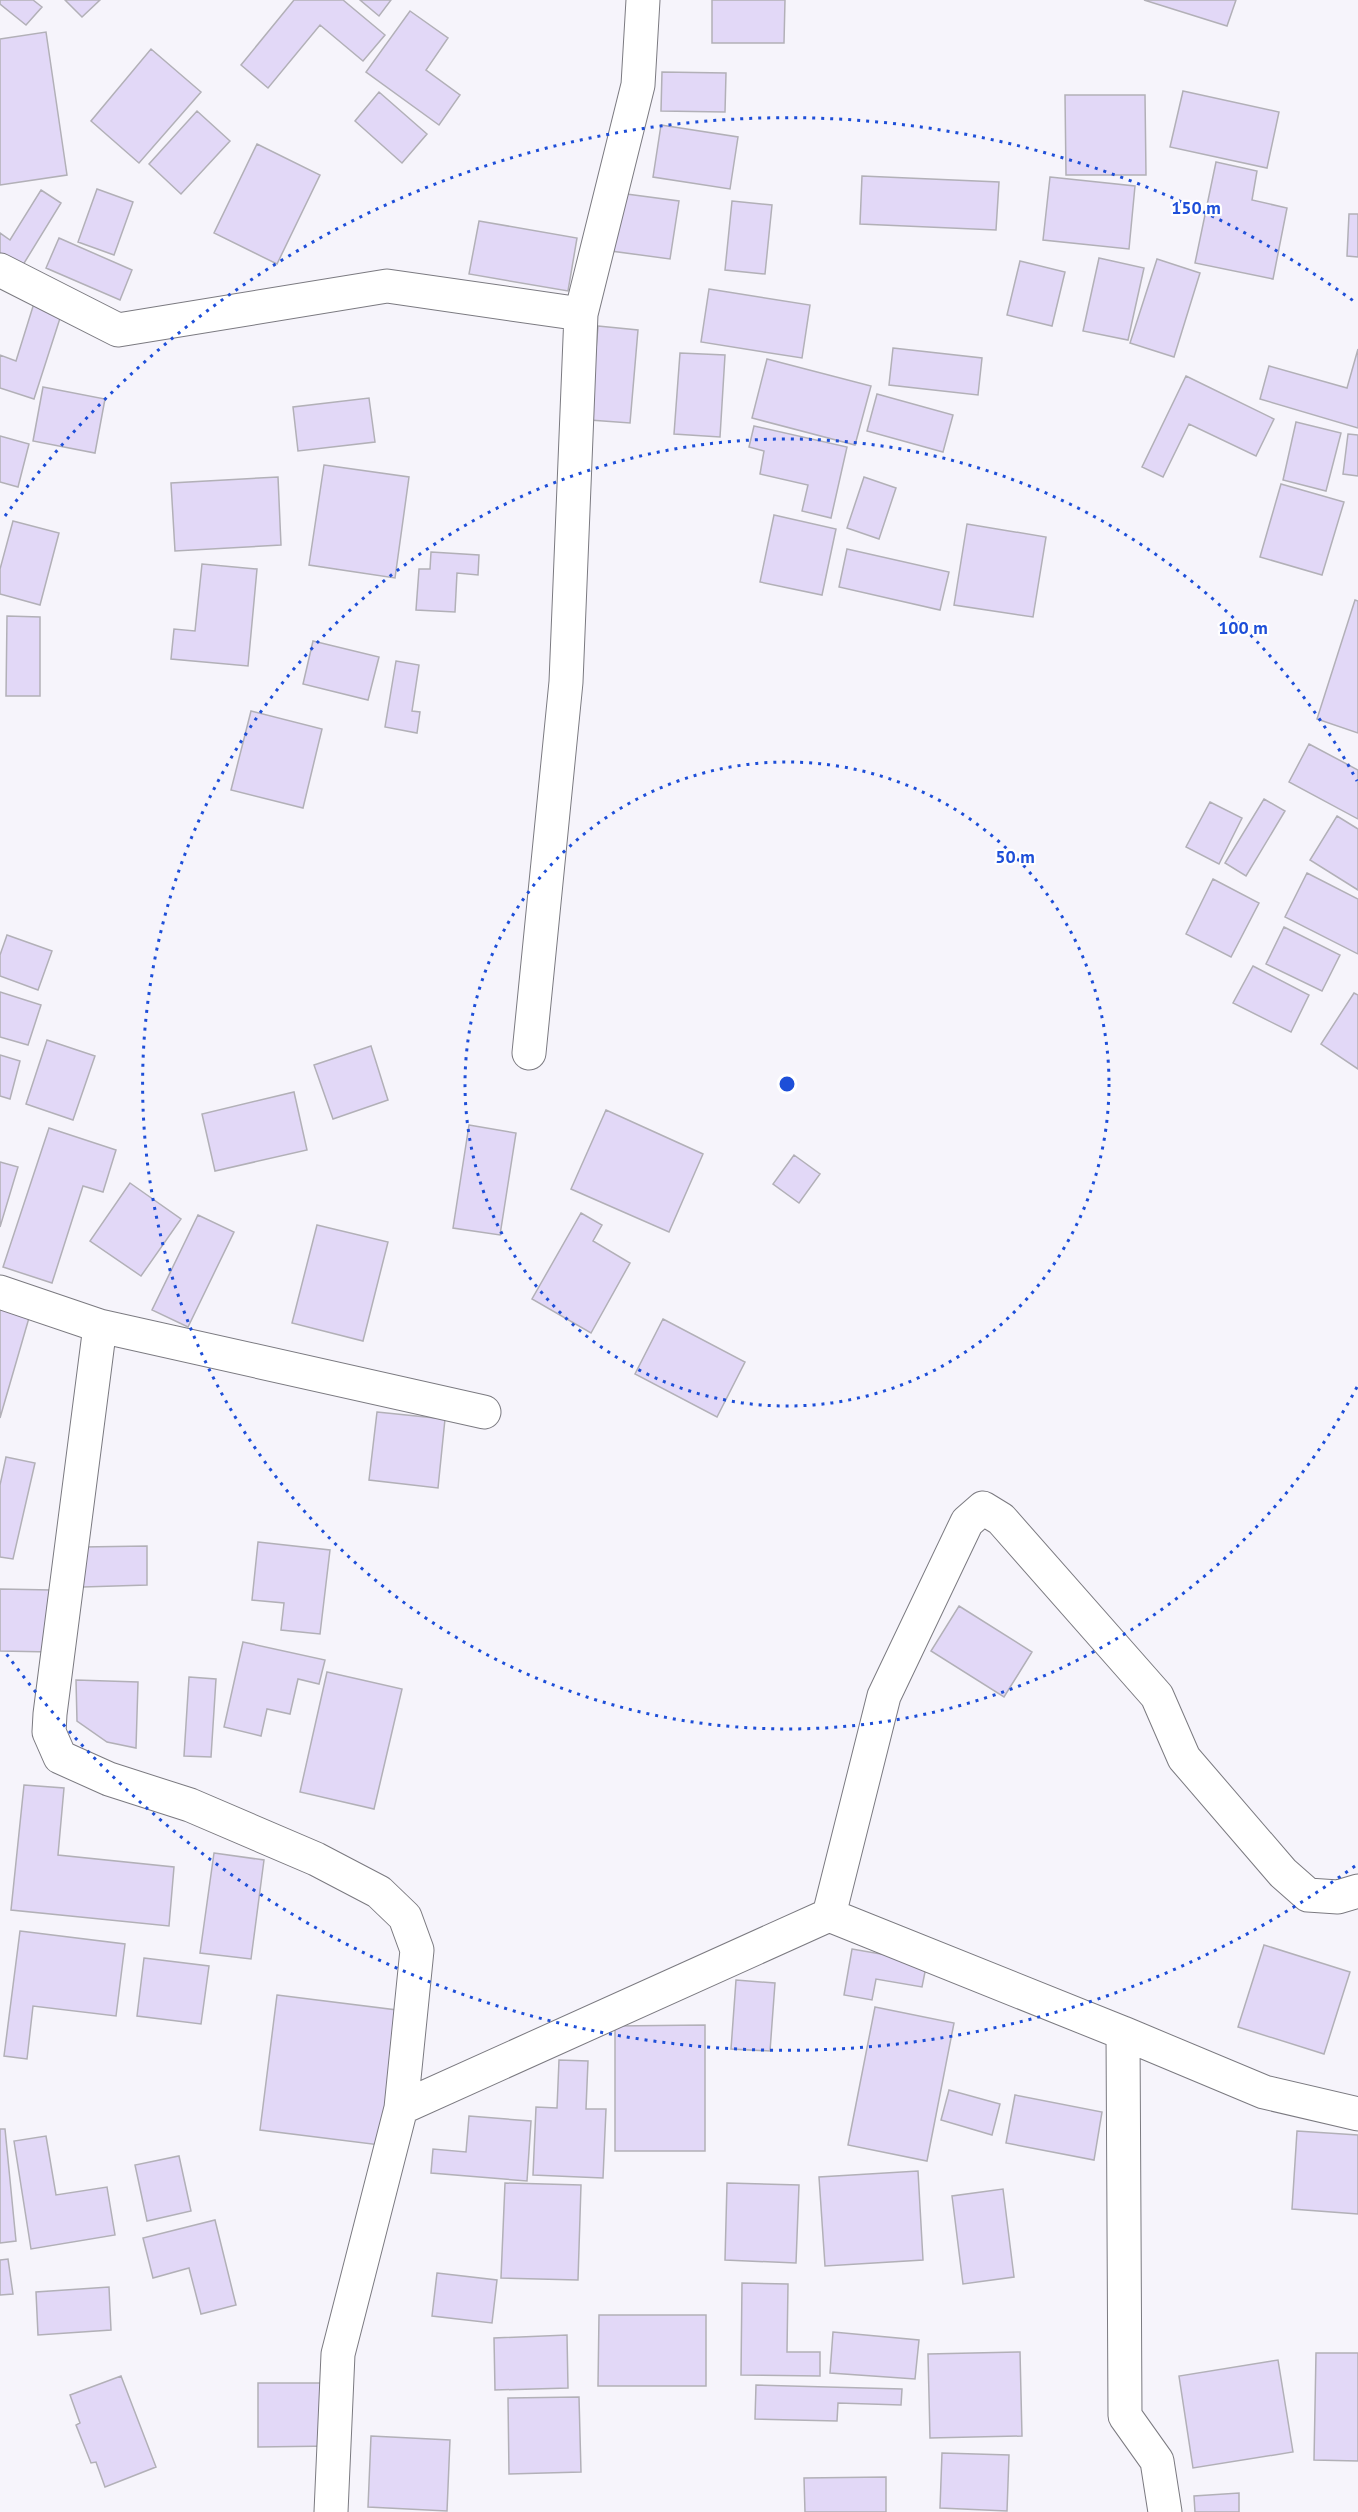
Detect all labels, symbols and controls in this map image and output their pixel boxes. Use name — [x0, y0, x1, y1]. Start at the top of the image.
text: 150 m — [1171, 196, 1221, 219]
text: 100 m — [1218, 616, 1268, 639]
text: 50 m — [995, 845, 1035, 868]
centre of rings — [777, 1074, 797, 1094]

